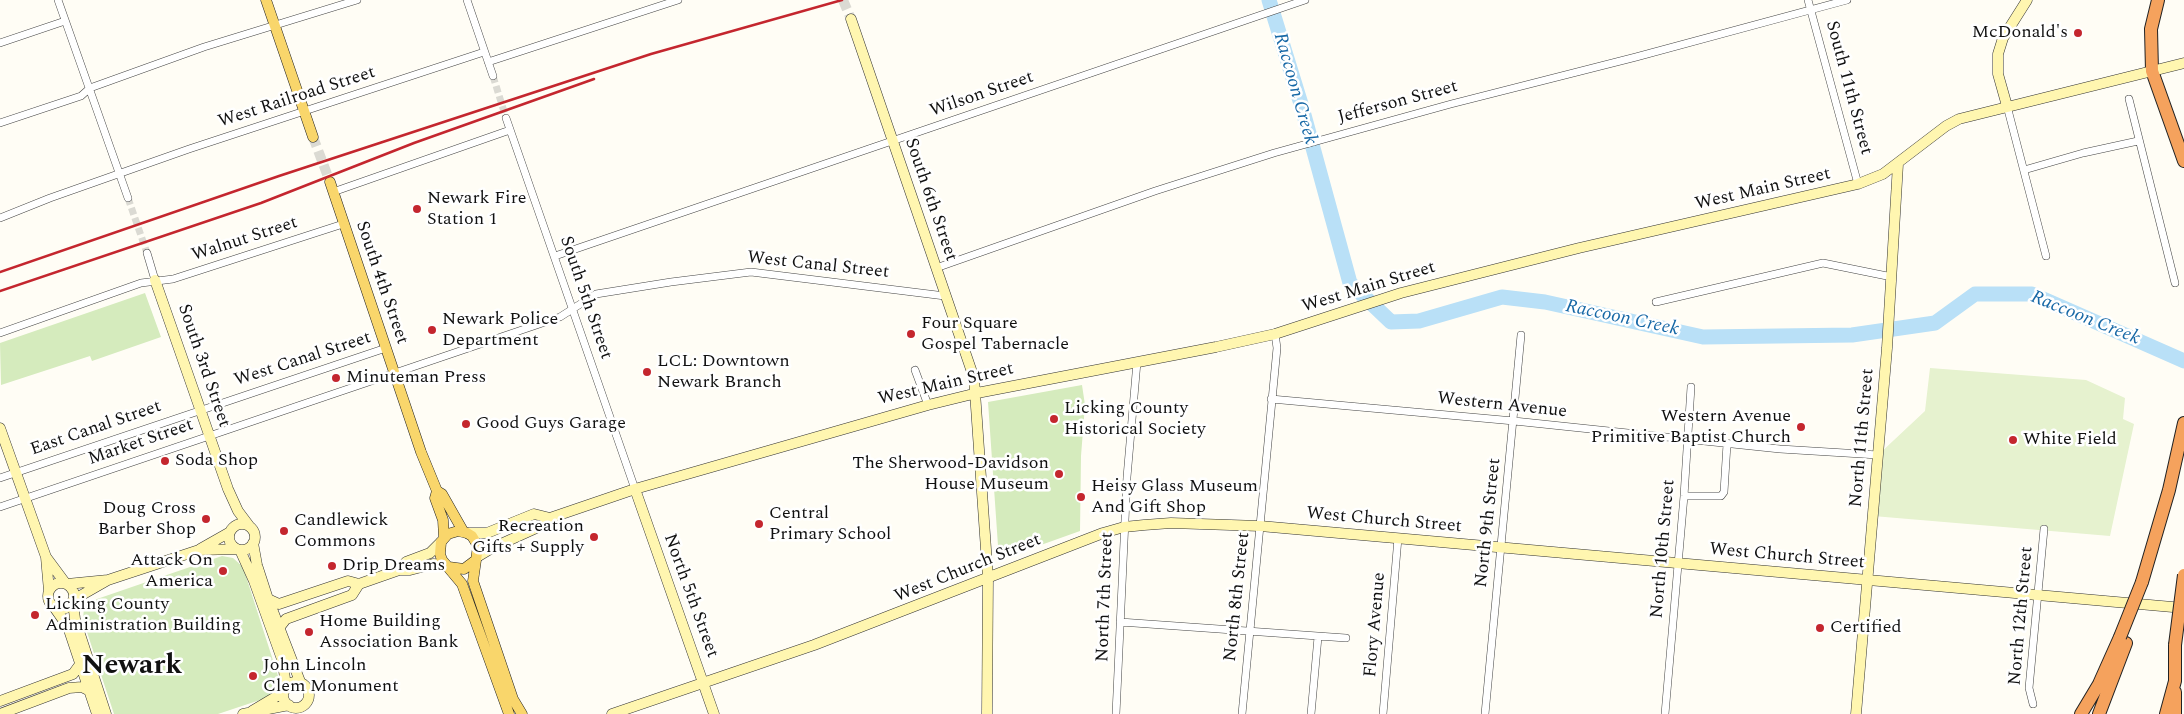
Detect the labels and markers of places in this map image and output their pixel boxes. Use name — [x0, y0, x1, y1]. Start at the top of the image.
place label: McDonald's — [1972, 22, 2068, 44]
marker: McDonald's — [2072, 27, 2084, 39]
place label: Newark Fire Station 1 — [427, 188, 527, 230]
marker: Newark Fire Station 1 — [411, 203, 423, 215]
place label: Newark Police Department — [442, 309, 558, 352]
place label: Four Square Gospel Tabernacle — [921, 313, 1069, 356]
marker: Newark Police Department — [426, 324, 438, 336]
marker: Four Square Gospel Tabernacle — [905, 328, 917, 340]
place label: LCL: Downtown Newark Branch — [657, 351, 790, 394]
marker: LCL: Downtown Newark Branch — [641, 366, 653, 378]
place label: Minuteman Press — [346, 367, 486, 389]
marker: Minuteman Press — [330, 372, 342, 384]
place label: Licking County Historical Society — [1064, 398, 1206, 440]
place label: Western Avenue Primitive Baptist Church — [1591, 406, 1791, 448]
place label: Good Guys Garage — [476, 413, 626, 435]
marker: Licking County Historical Society — [1048, 413, 1060, 425]
marker: Good Guys Garage — [460, 418, 472, 430]
marker: Western Avenue Primitive Baptist Church — [1795, 421, 1807, 433]
place label: White Field — [2023, 429, 2117, 451]
marker: White Field — [2007, 434, 2019, 446]
place label: Soda Shop — [175, 450, 258, 472]
place label: The Sherwood-Davidson House Museum — [852, 453, 1049, 496]
marker: Soda Shop — [159, 455, 171, 467]
marker: The Sherwood-Davidson House Museum — [1053, 468, 1065, 480]
place label: Heisy Glass Museum And Gift Shop — [1091, 476, 1258, 518]
marker: Heisy Glass Museum And Gift Shop — [1075, 491, 1087, 503]
place label: Doug Cross Barber Shop — [98, 498, 196, 540]
place label: Central Primary School — [769, 503, 891, 546]
place label: Candlewick Commons — [294, 510, 388, 552]
marker: Doug Cross Barber Shop — [200, 513, 212, 525]
place label: Recreation Gifts + Supply — [472, 516, 584, 558]
marker: Central Primary School — [753, 518, 765, 530]
marker: Candlewick Commons — [278, 525, 290, 537]
marker: Recreation Gifts + Supply — [588, 531, 600, 543]
place label: Attack On America — [130, 550, 213, 592]
place label: Drip Dreams — [342, 555, 445, 577]
marker: Drip Dreams — [326, 560, 338, 572]
marker: Attack On America — [217, 565, 229, 577]
place label: Licking County Administration Building — [45, 594, 241, 636]
marker: Licking County Administration Building — [29, 609, 41, 621]
place label: Home Building Association Bank — [319, 611, 458, 654]
place label: Certified — [1830, 617, 1901, 639]
marker: Certified — [1814, 622, 1826, 634]
marker: Home Building Association Bank — [303, 626, 315, 638]
place label: John Lincoln Clem Monument — [263, 655, 399, 698]
marker: John Lincoln Clem Monument — [247, 670, 259, 682]

